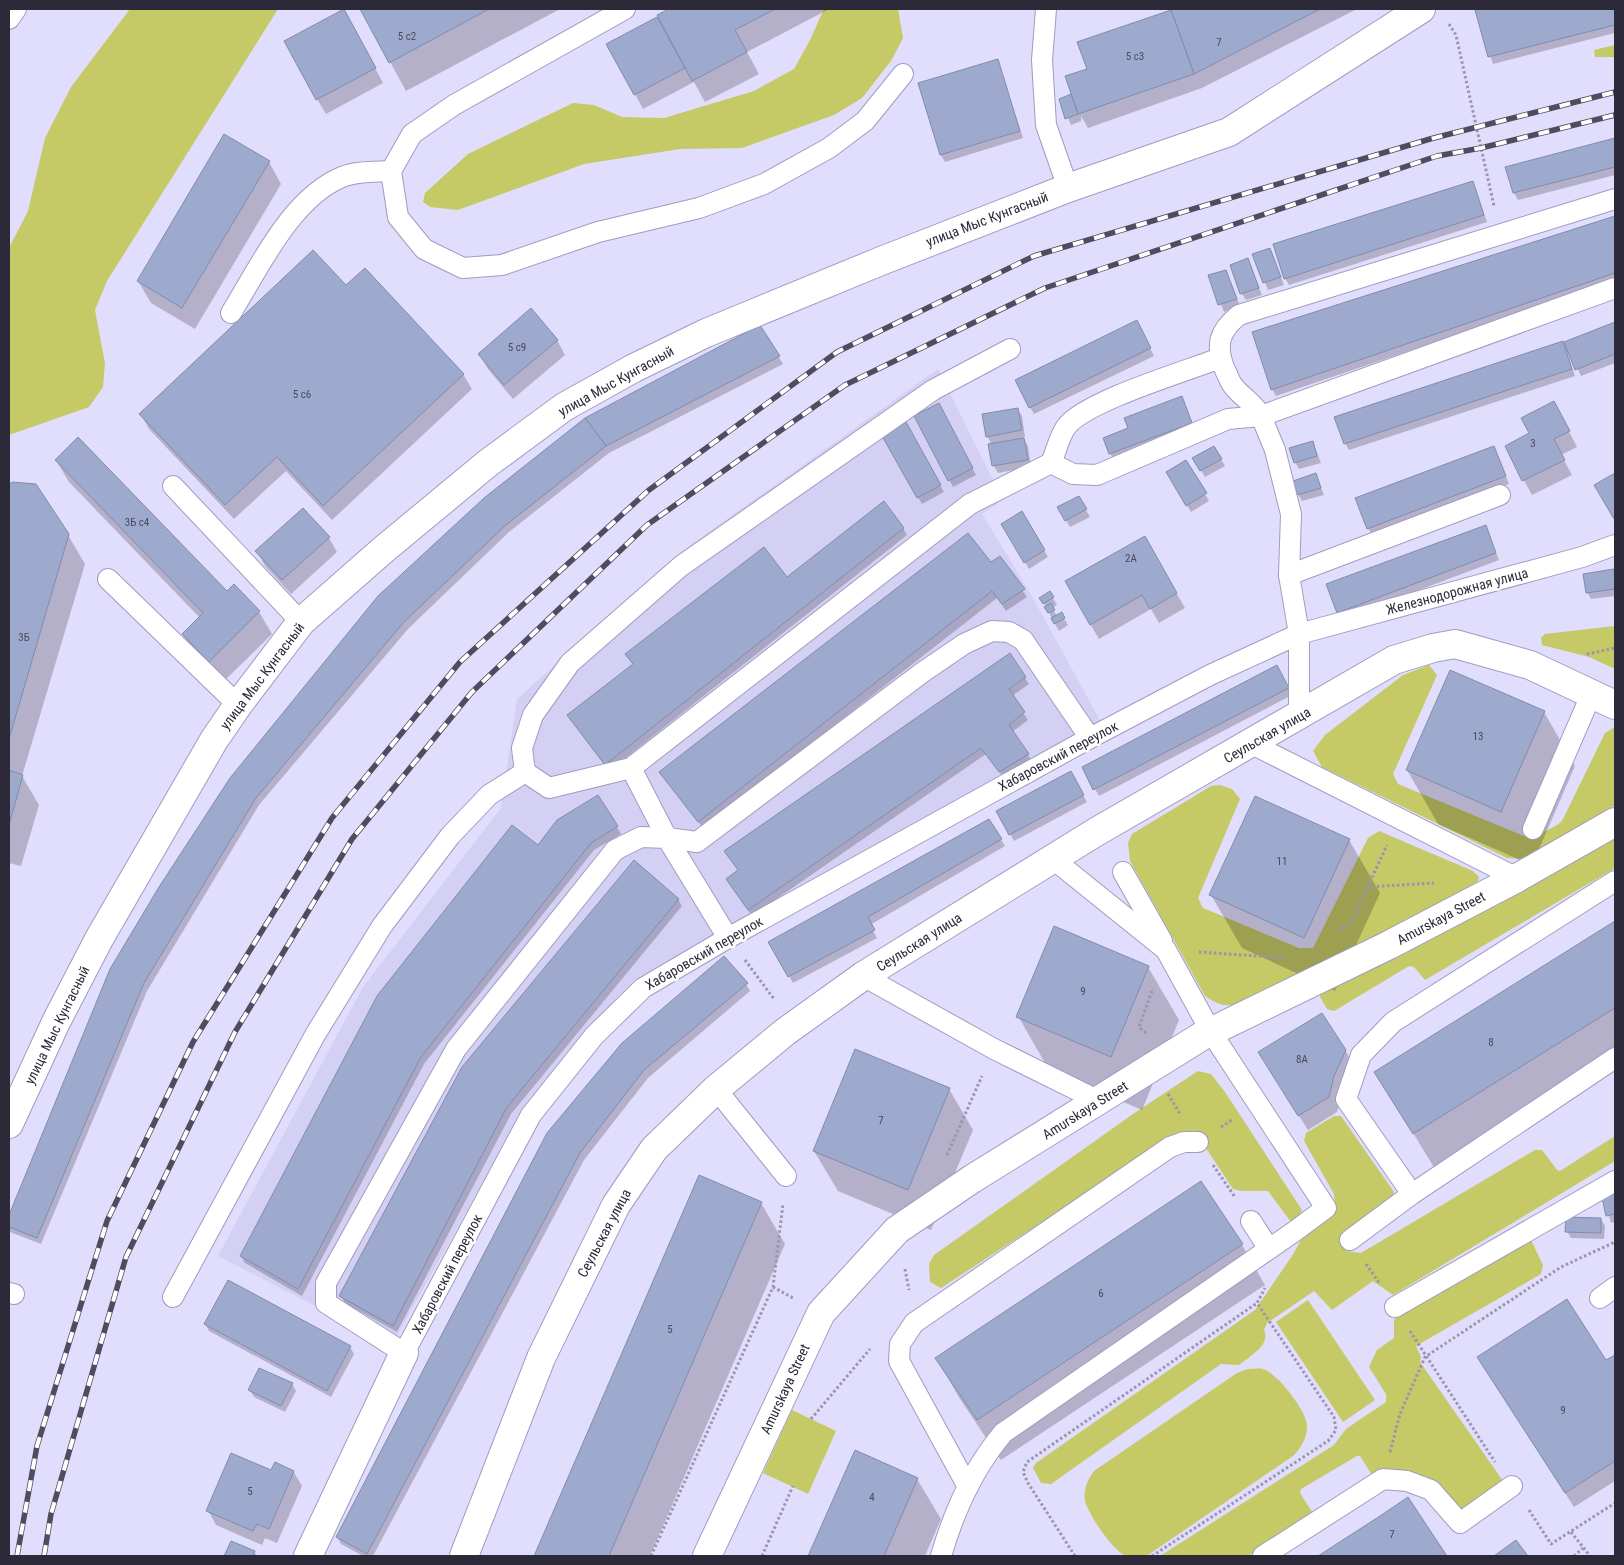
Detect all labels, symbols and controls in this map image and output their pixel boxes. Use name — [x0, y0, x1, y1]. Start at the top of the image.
house number: 5 с2 — [398, 30, 416, 43]
house number: 7 — [1216, 36, 1222, 49]
house number: 5 с3 — [1126, 50, 1144, 63]
street label: улица Мыс Кунгасный — [924, 188, 1050, 250]
house number: 5 с9 — [508, 341, 526, 354]
street label: улица Мыс Кунгасный — [555, 343, 677, 419]
house number: 5 с6 — [293, 388, 311, 401]
house number: 3 — [1530, 437, 1536, 450]
house number: 3Б с4 — [125, 516, 150, 529]
house number: 2А — [1125, 552, 1138, 565]
street label: Железнодорожная улица — [1384, 564, 1530, 618]
street label: улица Мыс Кунгасный — [217, 619, 307, 733]
house number: 3Б — [18, 631, 30, 644]
street label: Сеульская улица — [1221, 704, 1313, 766]
street label: Хабаровский переулок — [995, 718, 1121, 794]
house number: 13 — [1473, 730, 1483, 743]
house number: 11 — [1277, 855, 1287, 868]
street label: Amurskaya Street — [1394, 888, 1488, 948]
street label: Сеульская улица — [873, 909, 965, 975]
street label: Хабаровский переулок — [642, 913, 766, 993]
street label: улица Мыс Кунгасный — [21, 963, 93, 1087]
house number: 9 — [1080, 985, 1086, 998]
house number: 8 — [1488, 1036, 1494, 1049]
house number: 8А — [1296, 1053, 1309, 1066]
street label: Amurskaya Street — [1039, 1077, 1131, 1143]
house number: 7 — [878, 1114, 884, 1127]
street label: Сеульская улица — [574, 1186, 634, 1280]
street label: Хабаровский переулок — [409, 1211, 485, 1337]
house number: 6 — [1098, 1287, 1104, 1300]
house number: 5 — [667, 1323, 673, 1336]
street label: Amurskaya Street — [757, 1341, 813, 1437]
house number: 9 — [1560, 1404, 1566, 1417]
house number: 5 — [247, 1485, 253, 1498]
house number: 4 — [869, 1491, 875, 1504]
house number: 7 — [1389, 1528, 1395, 1541]

